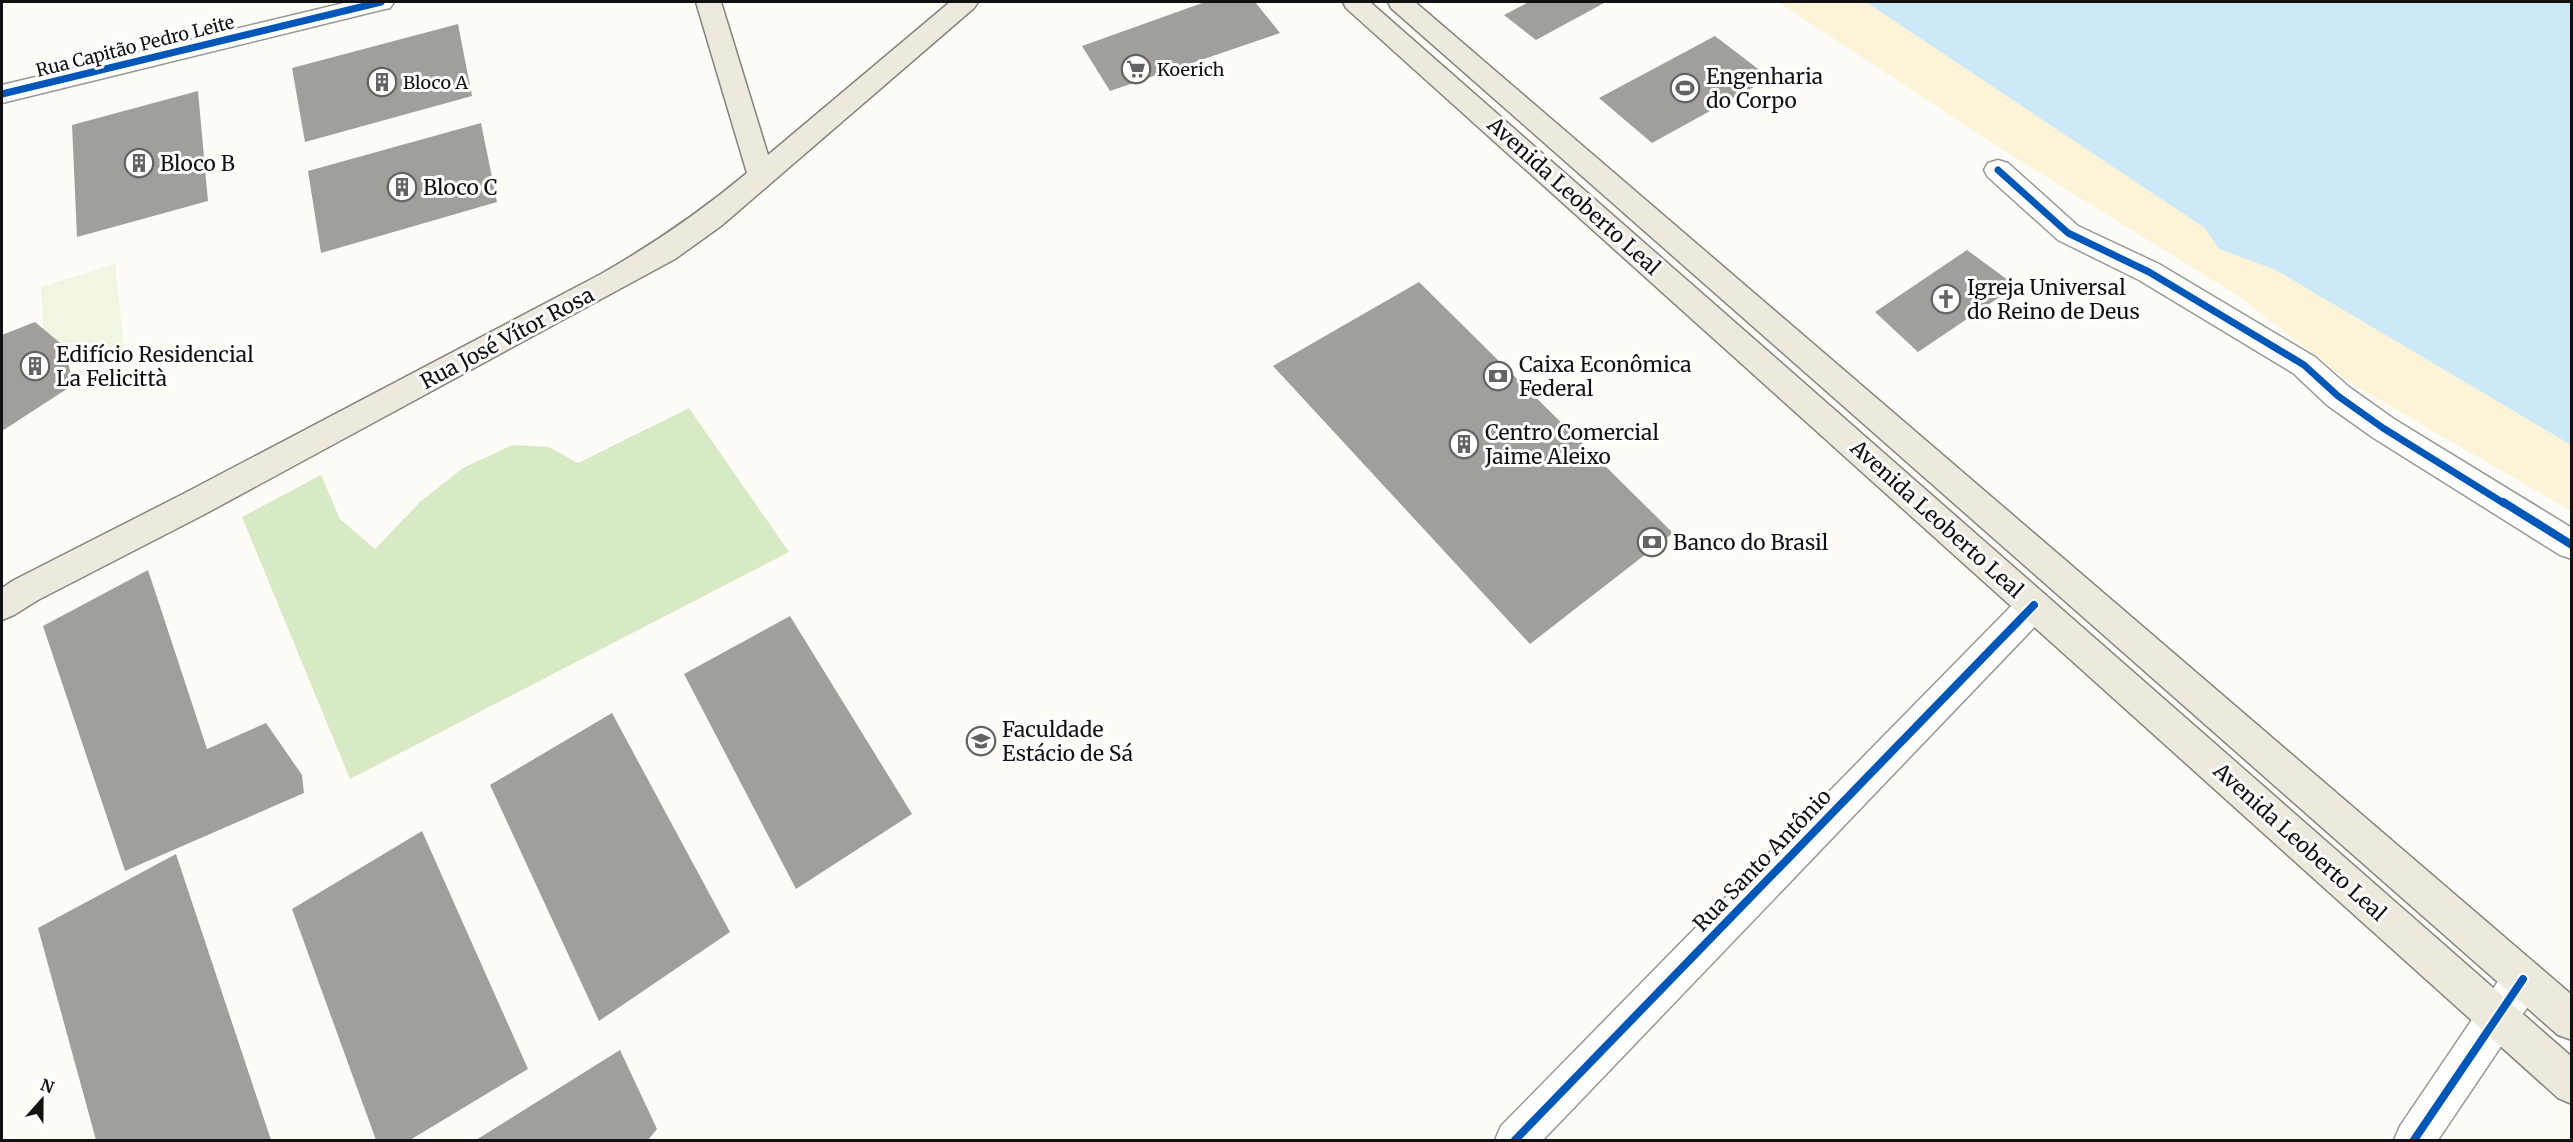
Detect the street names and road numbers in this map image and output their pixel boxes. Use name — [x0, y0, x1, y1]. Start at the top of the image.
street label: Rua Capitão Pedro Leite — [33, 10, 237, 82]
street label: Avenida Leoberto Leal — [1481, 111, 1666, 281]
street label: Rua José Vítor Rosa — [416, 281, 598, 395]
street label: Avenida Leoberto Leal — [1844, 434, 2029, 604]
street label: Avenida Leoberto Leal — [2207, 757, 2392, 927]
street label: Rua Santo Antônio — [1687, 783, 1837, 937]

